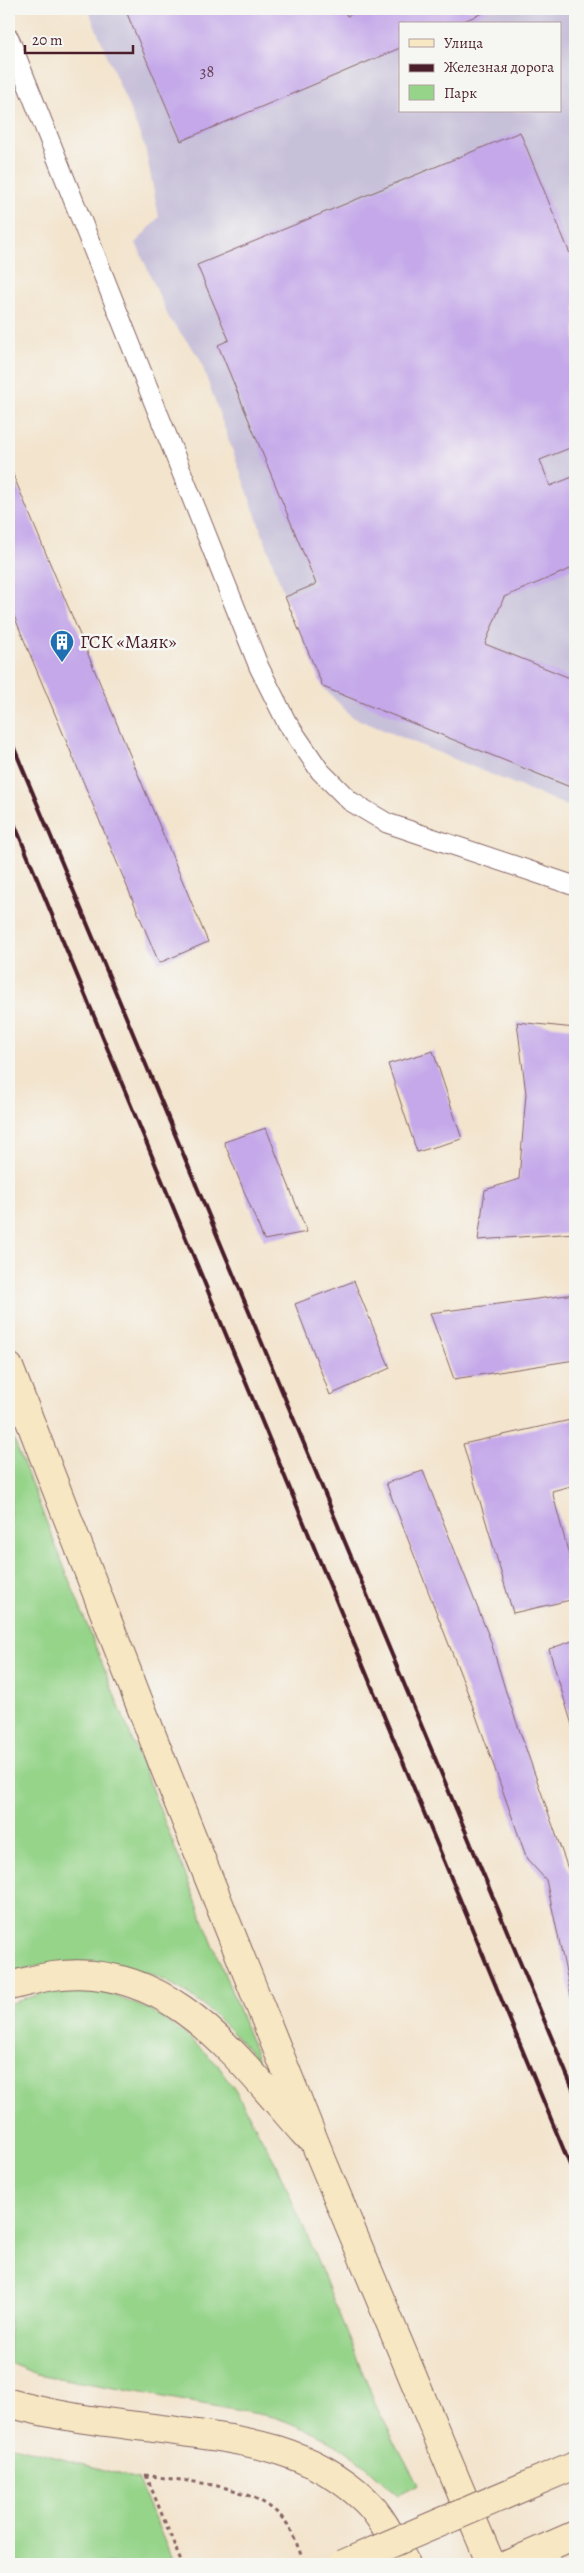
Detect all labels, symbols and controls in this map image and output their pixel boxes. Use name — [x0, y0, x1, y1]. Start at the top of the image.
scale bar — [25, 22, 132, 54]
legend — [399, 22, 562, 112]
text: 20 m — [32, 30, 63, 50]
text: Улица — [444, 33, 483, 53]
text: Железная дорога — [444, 57, 554, 77]
house number: 38 — [200, 61, 214, 83]
text: Парк — [444, 83, 477, 103]
building icon: ГСК «Маяк» — [49, 629, 75, 663]
place label: ГСК «Маяк» — [80, 629, 177, 655]

